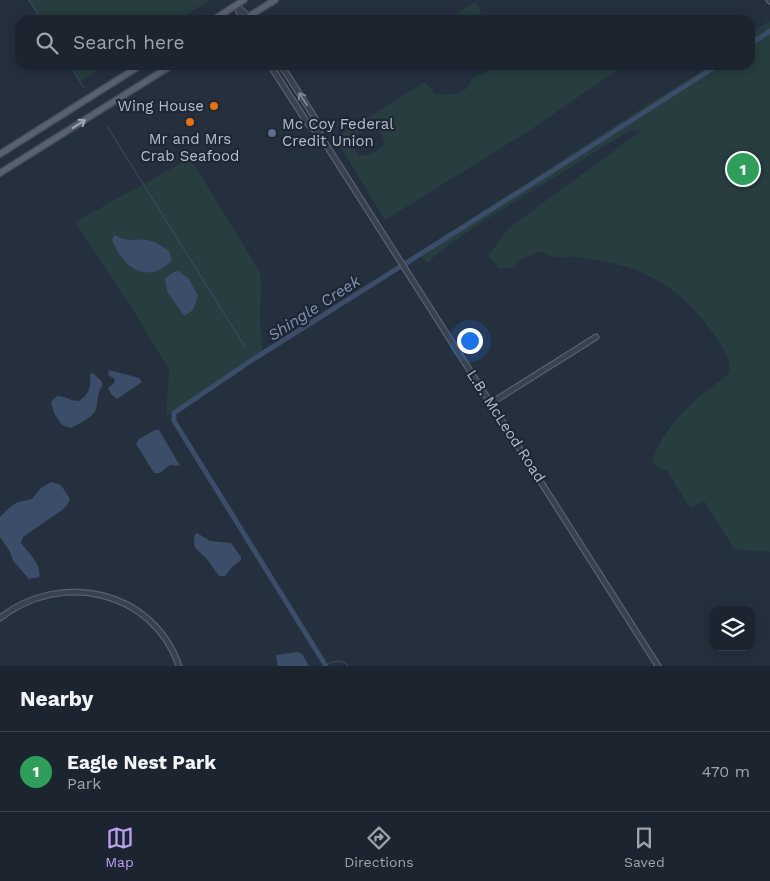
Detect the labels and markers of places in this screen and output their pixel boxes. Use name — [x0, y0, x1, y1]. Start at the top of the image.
place label: Wing House — [118, 97, 204, 115]
marker: Wing House — [208, 100, 220, 112]
place label: Mc Coy Federal Credit Union — [282, 115, 394, 150]
marker: Mr and Mrs Crab Seafood — [184, 116, 196, 128]
marker: Mc Coy Federal Credit Union — [266, 127, 278, 139]
place label: Mr and Mrs Crab Seafood — [141, 130, 240, 165]
pin: 1 — [727, 150, 759, 188]

